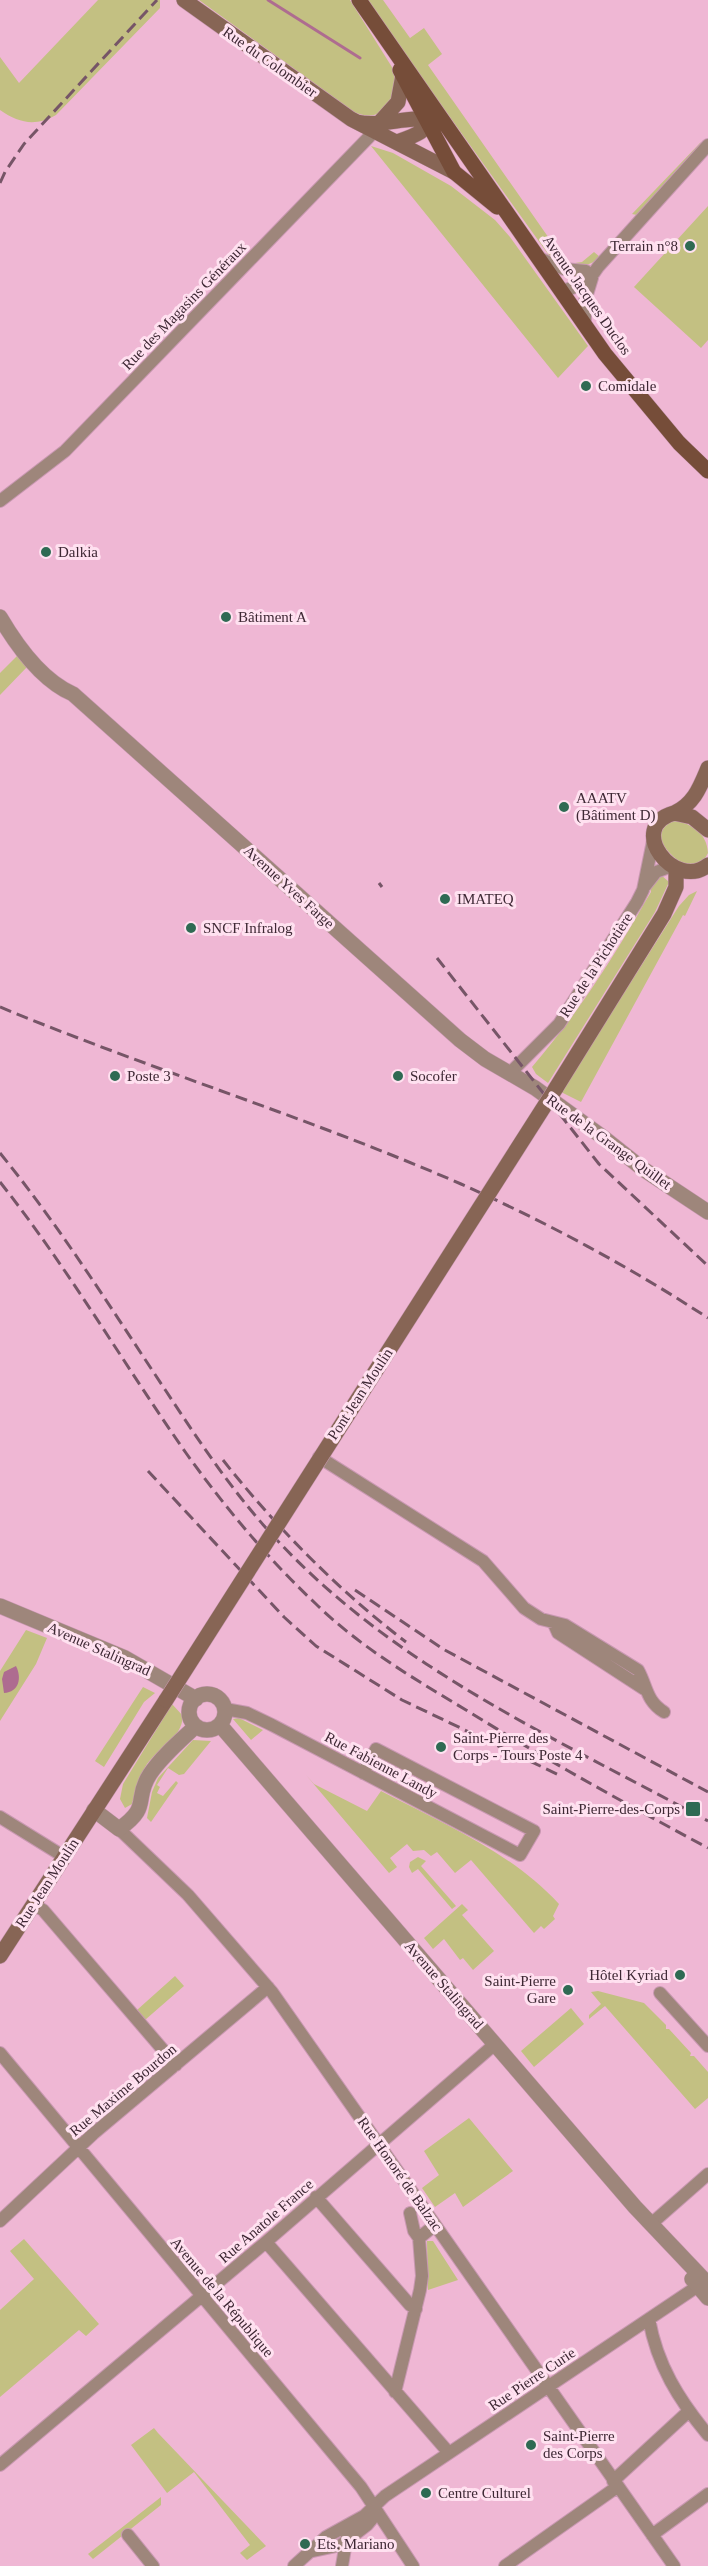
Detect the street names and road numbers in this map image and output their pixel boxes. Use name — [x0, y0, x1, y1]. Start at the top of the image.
street label: Rue du Colombier — [220, 24, 320, 100]
street label: Avenue Jacques Duclos — [540, 232, 634, 358]
street label: Rue des Magasins Généraux — [119, 239, 250, 373]
street label: Avenue Yves Farge — [241, 842, 338, 932]
street label: Rue de la Pichotière — [556, 910, 636, 1020]
street label: Rue de la Grange Quillet — [544, 1091, 675, 1193]
street label: Pont Jean Moulin — [324, 1345, 396, 1443]
street label: Avenue Stalingrad — [45, 1619, 153, 1679]
street label: Rue Fabienne Landy — [322, 1729, 440, 1802]
street label: Rue Jean Moulin — [12, 1835, 82, 1930]
street label: Avenue Stalingrad — [402, 1938, 487, 2032]
street label: Rue Maxime Bourdon — [66, 2040, 180, 2139]
street label: Rue Honoré de Balzac — [355, 2114, 446, 2234]
street label: Rue Anatole France — [216, 2176, 316, 2266]
street label: Avenue de la République — [167, 2234, 277, 2360]
street label: Rue Pierre Curie — [486, 2344, 579, 2414]

